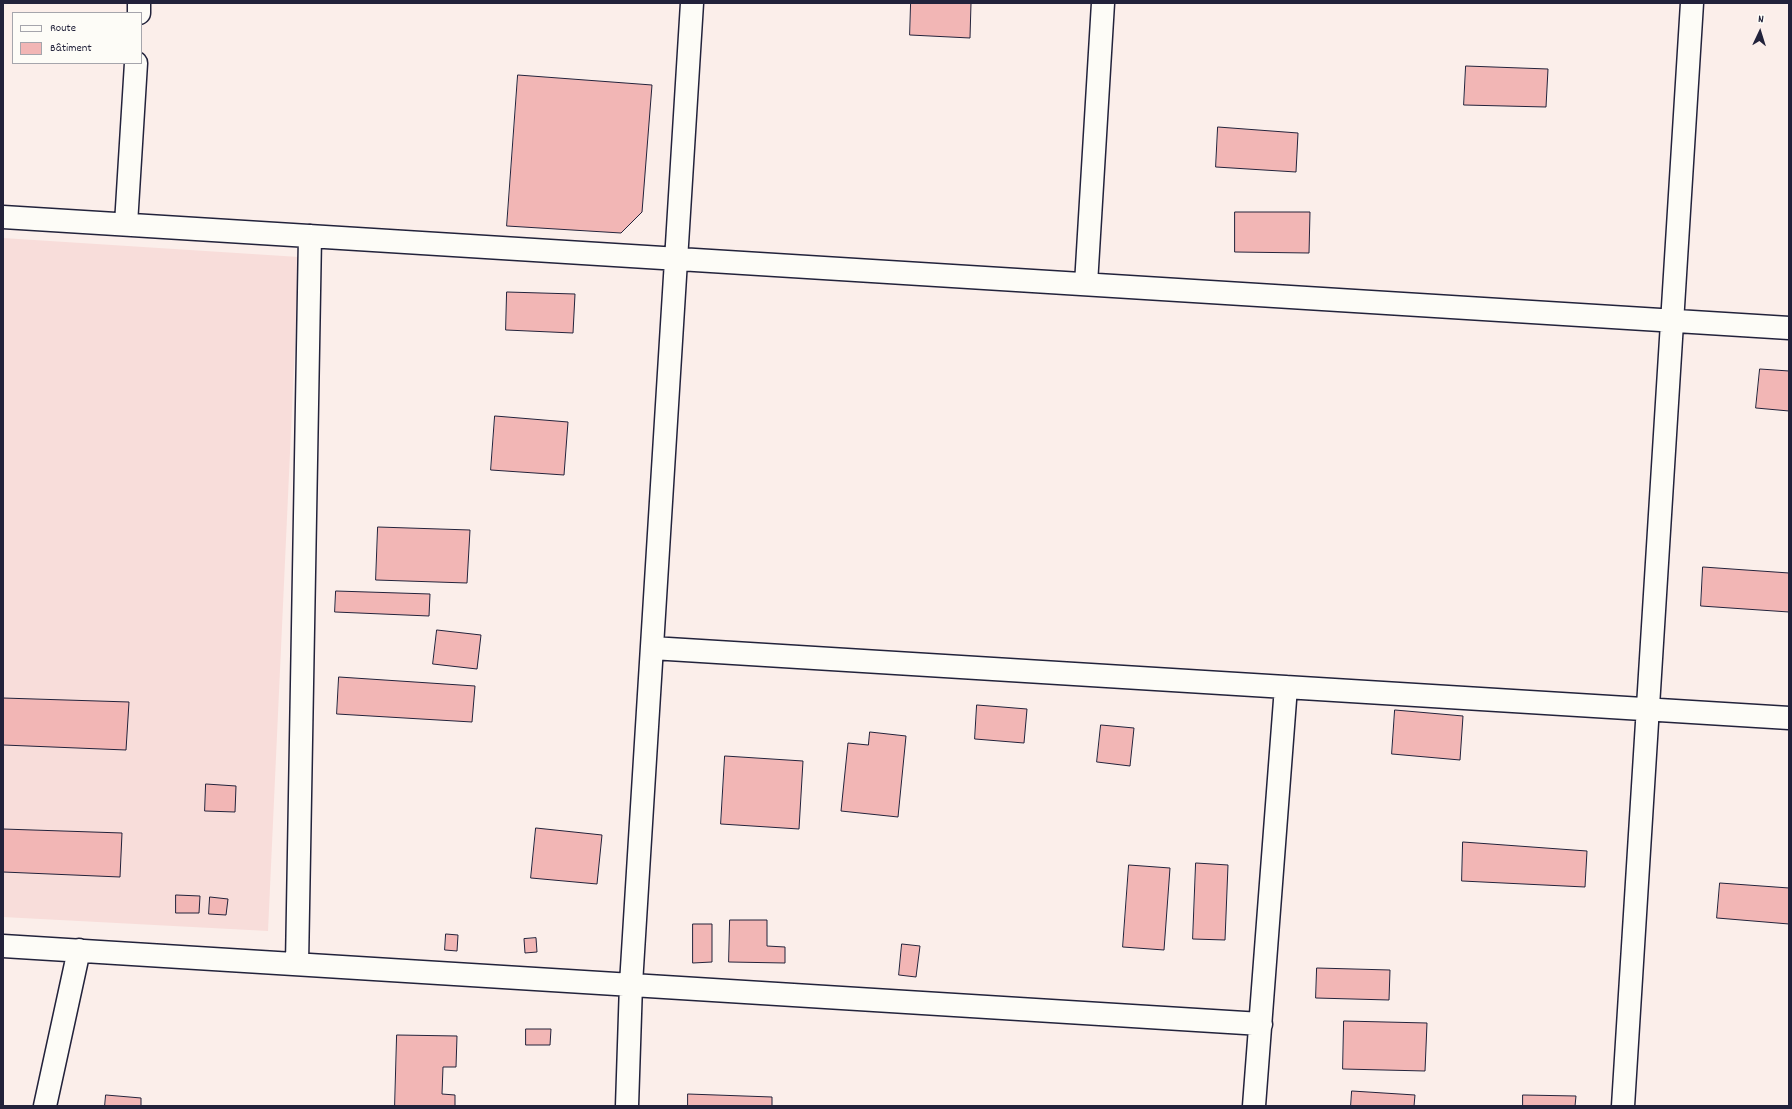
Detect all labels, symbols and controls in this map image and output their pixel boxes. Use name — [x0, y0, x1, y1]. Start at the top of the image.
legend — [12, 12, 142, 64]
north arrow — [1740, 12, 1780, 52]
text: N — [1758, 12, 1764, 28]
text: Route — [50, 20, 76, 37]
text: Bâtiment — [50, 40, 92, 57]

